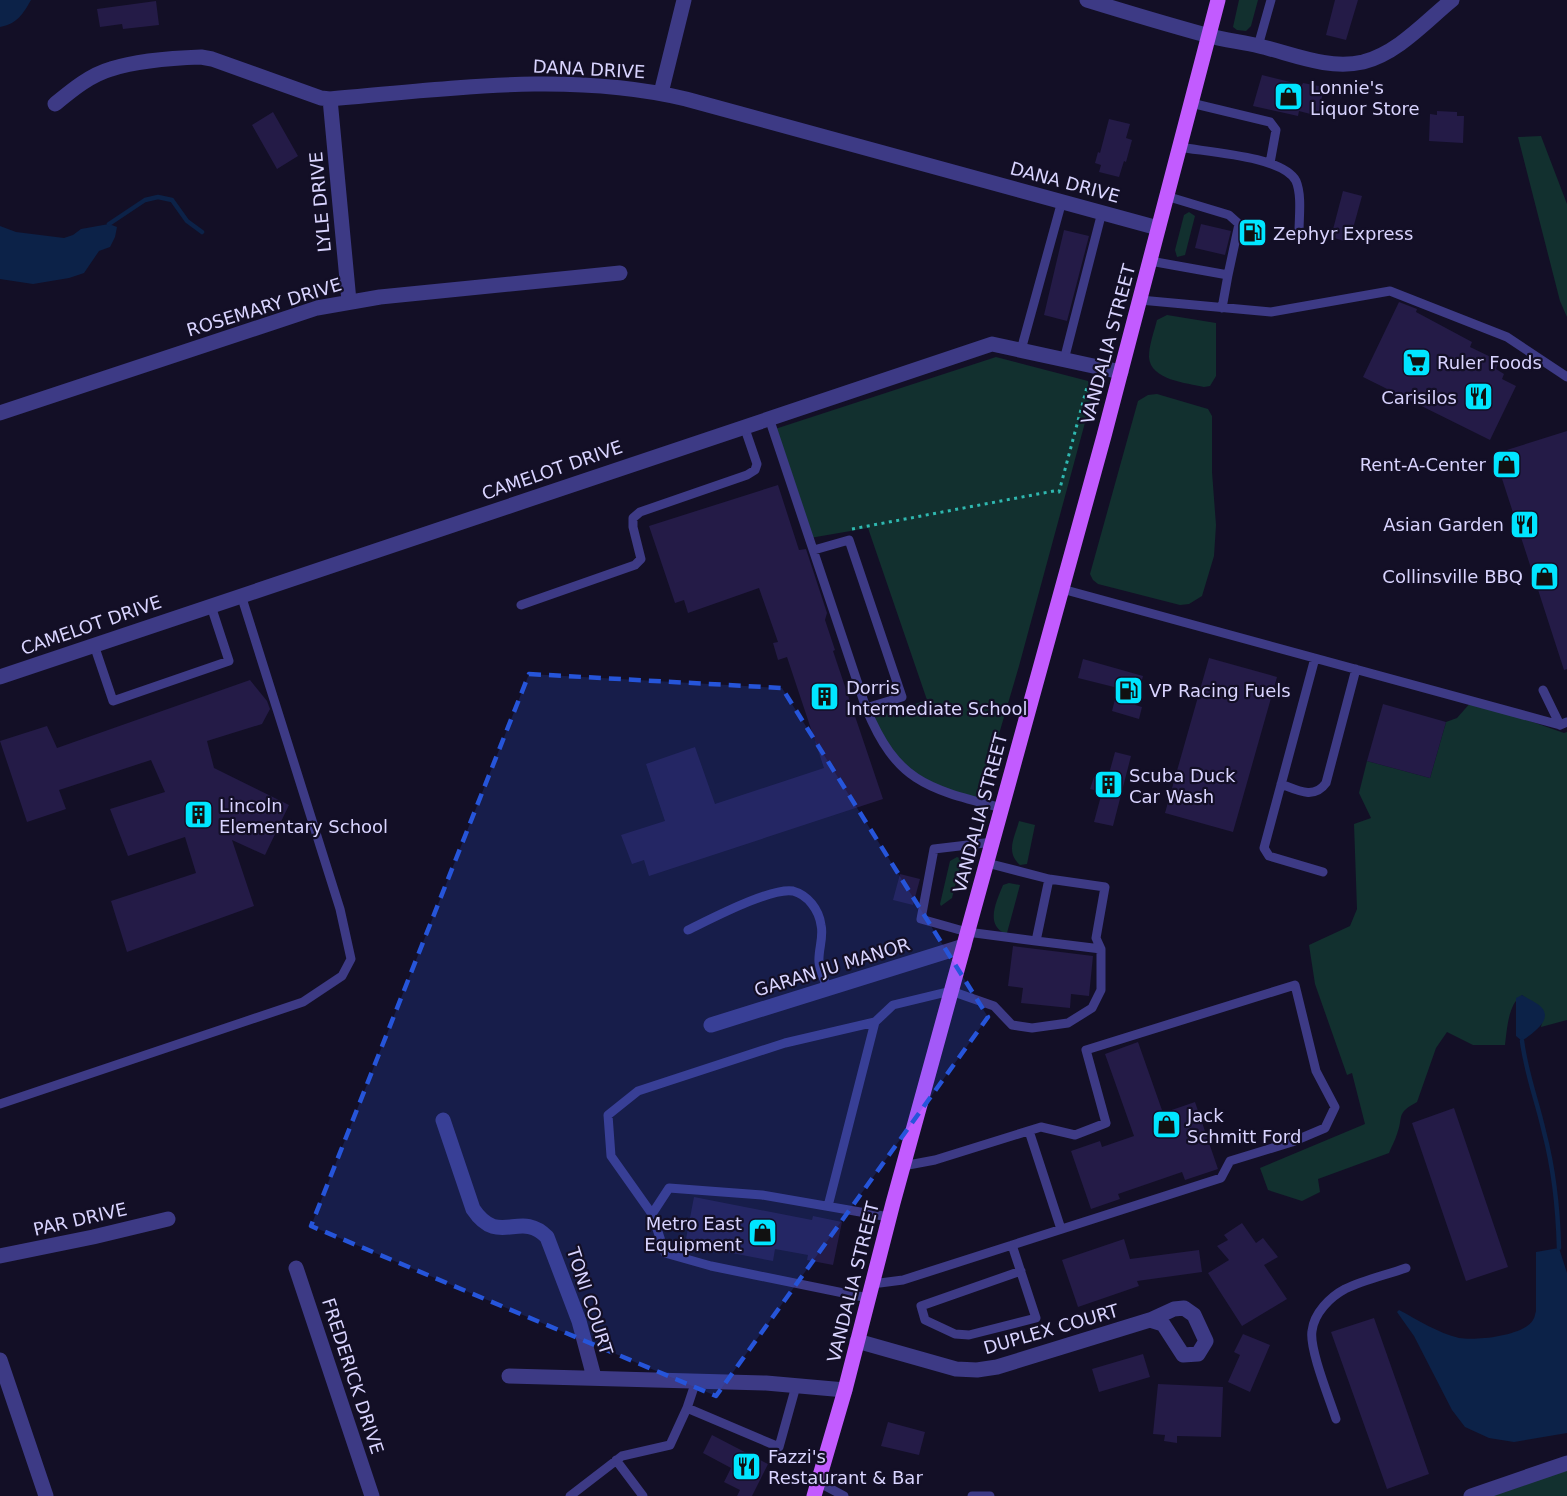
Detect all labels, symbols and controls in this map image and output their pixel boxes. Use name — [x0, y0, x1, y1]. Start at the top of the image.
street label: DANA DRIVE — [532, 56, 646, 82]
place label: Lonnie's Liquor Store — [1310, 77, 1420, 119]
shop icon: Lonnie's Liquor Store — [1273, 81, 1305, 113]
street label: LYLE DRIVE — [305, 151, 335, 253]
street label: DANA DRIVE — [1008, 157, 1122, 207]
fuel station icon: Zephyr Express — [1236, 217, 1268, 249]
place label: Zephyr Express — [1273, 223, 1413, 244]
street label: VANDALIA STREET — [1077, 261, 1140, 426]
street label: ROSEMARY DRIVE — [184, 273, 344, 341]
supermarket icon: Ruler Foods — [1400, 346, 1432, 378]
place label: Ruler Foods — [1437, 352, 1542, 373]
restaurant icon: Carisilos — [1462, 381, 1494, 413]
place label: Carisilos — [1381, 387, 1457, 408]
street label: CAMELOT DRIVE — [479, 436, 625, 504]
shop icon: Rent-A-Center — [1491, 448, 1523, 480]
place label: Rent-A-Center — [1360, 454, 1487, 475]
restaurant icon: Asian Garden — [1509, 508, 1541, 540]
place label: Asian Garden — [1383, 514, 1504, 535]
shop icon: Collinsville BBQ — [1528, 560, 1560, 592]
place label: Collinsville BBQ — [1382, 566, 1523, 587]
street label: CAMELOT DRIVE — [18, 591, 164, 659]
fuel station icon: VP Racing Fuels — [1112, 674, 1144, 706]
place label: Dorris Intermediate School — [846, 677, 1028, 719]
place label: VP Racing Fuels — [1149, 680, 1291, 701]
building icon: Dorris Intermediate School — [809, 681, 841, 713]
street label: VANDALIA STREET — [949, 730, 1012, 895]
place label: Scuba Duck Car Wash — [1129, 765, 1236, 807]
building icon: Scuba Duck Car Wash — [1092, 769, 1124, 801]
place label: Lincoln Elementary School — [219, 795, 388, 837]
building icon: Lincoln Elementary School — [182, 799, 214, 831]
street label: GARAN JU MANOR — [752, 933, 912, 1001]
place label: Jack Schmitt Ford — [1186, 1105, 1301, 1147]
shop icon: Jack Schmitt Ford — [1150, 1109, 1182, 1141]
street label: PAR DRIVE — [31, 1198, 129, 1240]
street label: VANDALIA STREET — [823, 1199, 883, 1365]
place label: Metro East Equipment — [644, 1213, 742, 1255]
shop icon: Metro East Equipment — [747, 1217, 779, 1249]
street label: TONI COURT — [562, 1244, 618, 1358]
street label: FREDERICK DRIVE — [318, 1295, 388, 1457]
street label: DUPLEX COURT — [981, 1299, 1122, 1358]
place label: Fazzi's Restaurant & Bar — [768, 1446, 923, 1488]
restaurant icon: Fazzi's Restaurant & Bar — [731, 1450, 763, 1482]

